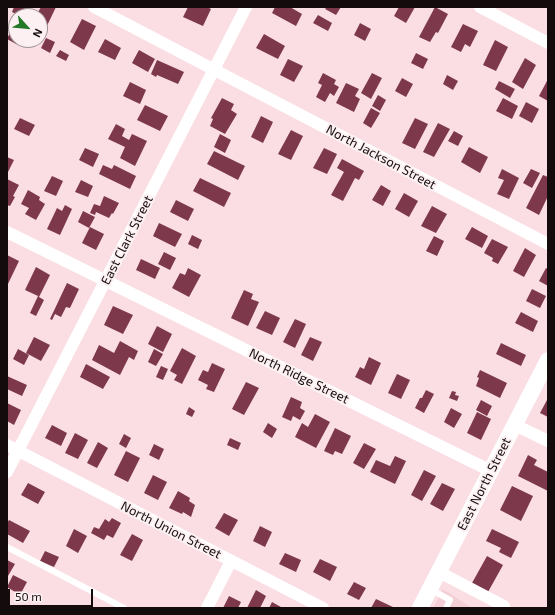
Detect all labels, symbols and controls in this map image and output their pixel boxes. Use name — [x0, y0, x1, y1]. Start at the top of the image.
north arrow — [8, 8, 48, 48]
text: N — [31, 27, 46, 40]
street label: North Jackson Street — [323, 121, 439, 193]
street label: East Clark Street — [98, 193, 156, 287]
street label: North Ridge Street — [247, 345, 351, 407]
street label: East North Street — [454, 435, 514, 533]
street label: North Union Street — [118, 498, 224, 562]
scale bar — [10, 581, 95, 607]
text: 50 m — [15, 589, 42, 603]

